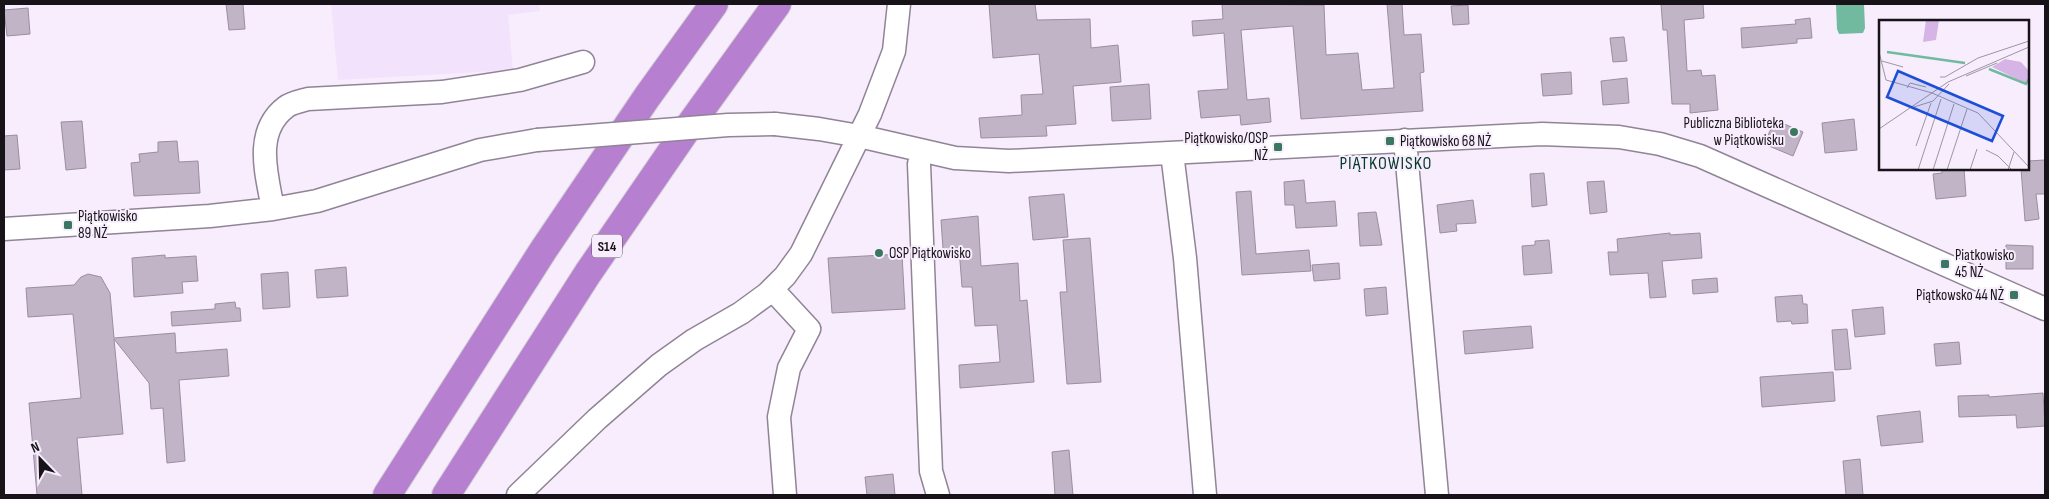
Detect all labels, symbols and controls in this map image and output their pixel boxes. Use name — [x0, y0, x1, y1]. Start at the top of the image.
inset map — [1879, 20, 2029, 170]
place label: Publiczna Biblioteka w Piątkowisku — [1684, 114, 1784, 150]
marker: Publiczna Biblioteka w Piątkowisku — [1788, 126, 1800, 138]
place label: Piątkowisko/OSP NŻ — [1184, 129, 1268, 165]
place label: Piątkowisko 68 NŻ — [1400, 132, 1491, 151]
marker: Piątkowisko 68 NŻ — [1384, 135, 1396, 147]
marker: Piątkowisko/OSP NŻ — [1272, 141, 1284, 153]
district label: PIĄTKOWISKO — [1339, 153, 1433, 174]
place label: Piątkowisko 89 NŻ — [78, 207, 137, 243]
marker: Piątkowisko 89 NŻ — [62, 219, 74, 231]
road number: S14 — [592, 235, 622, 258]
place label: OSP Piątkowisko — [889, 244, 971, 263]
place label: Piatkowisko 45 NŻ — [1955, 246, 2014, 282]
marker: OSP Piątkowisko — [873, 247, 885, 259]
marker: Piatkowisko 45 NŻ — [1939, 258, 1951, 270]
place label: Piątkowsko 44 NŻ — [1916, 286, 2004, 305]
marker: Piątkowsko 44 NŻ — [2008, 289, 2020, 301]
north arrow — [15, 434, 65, 484]
text: N — [28, 438, 42, 457]

